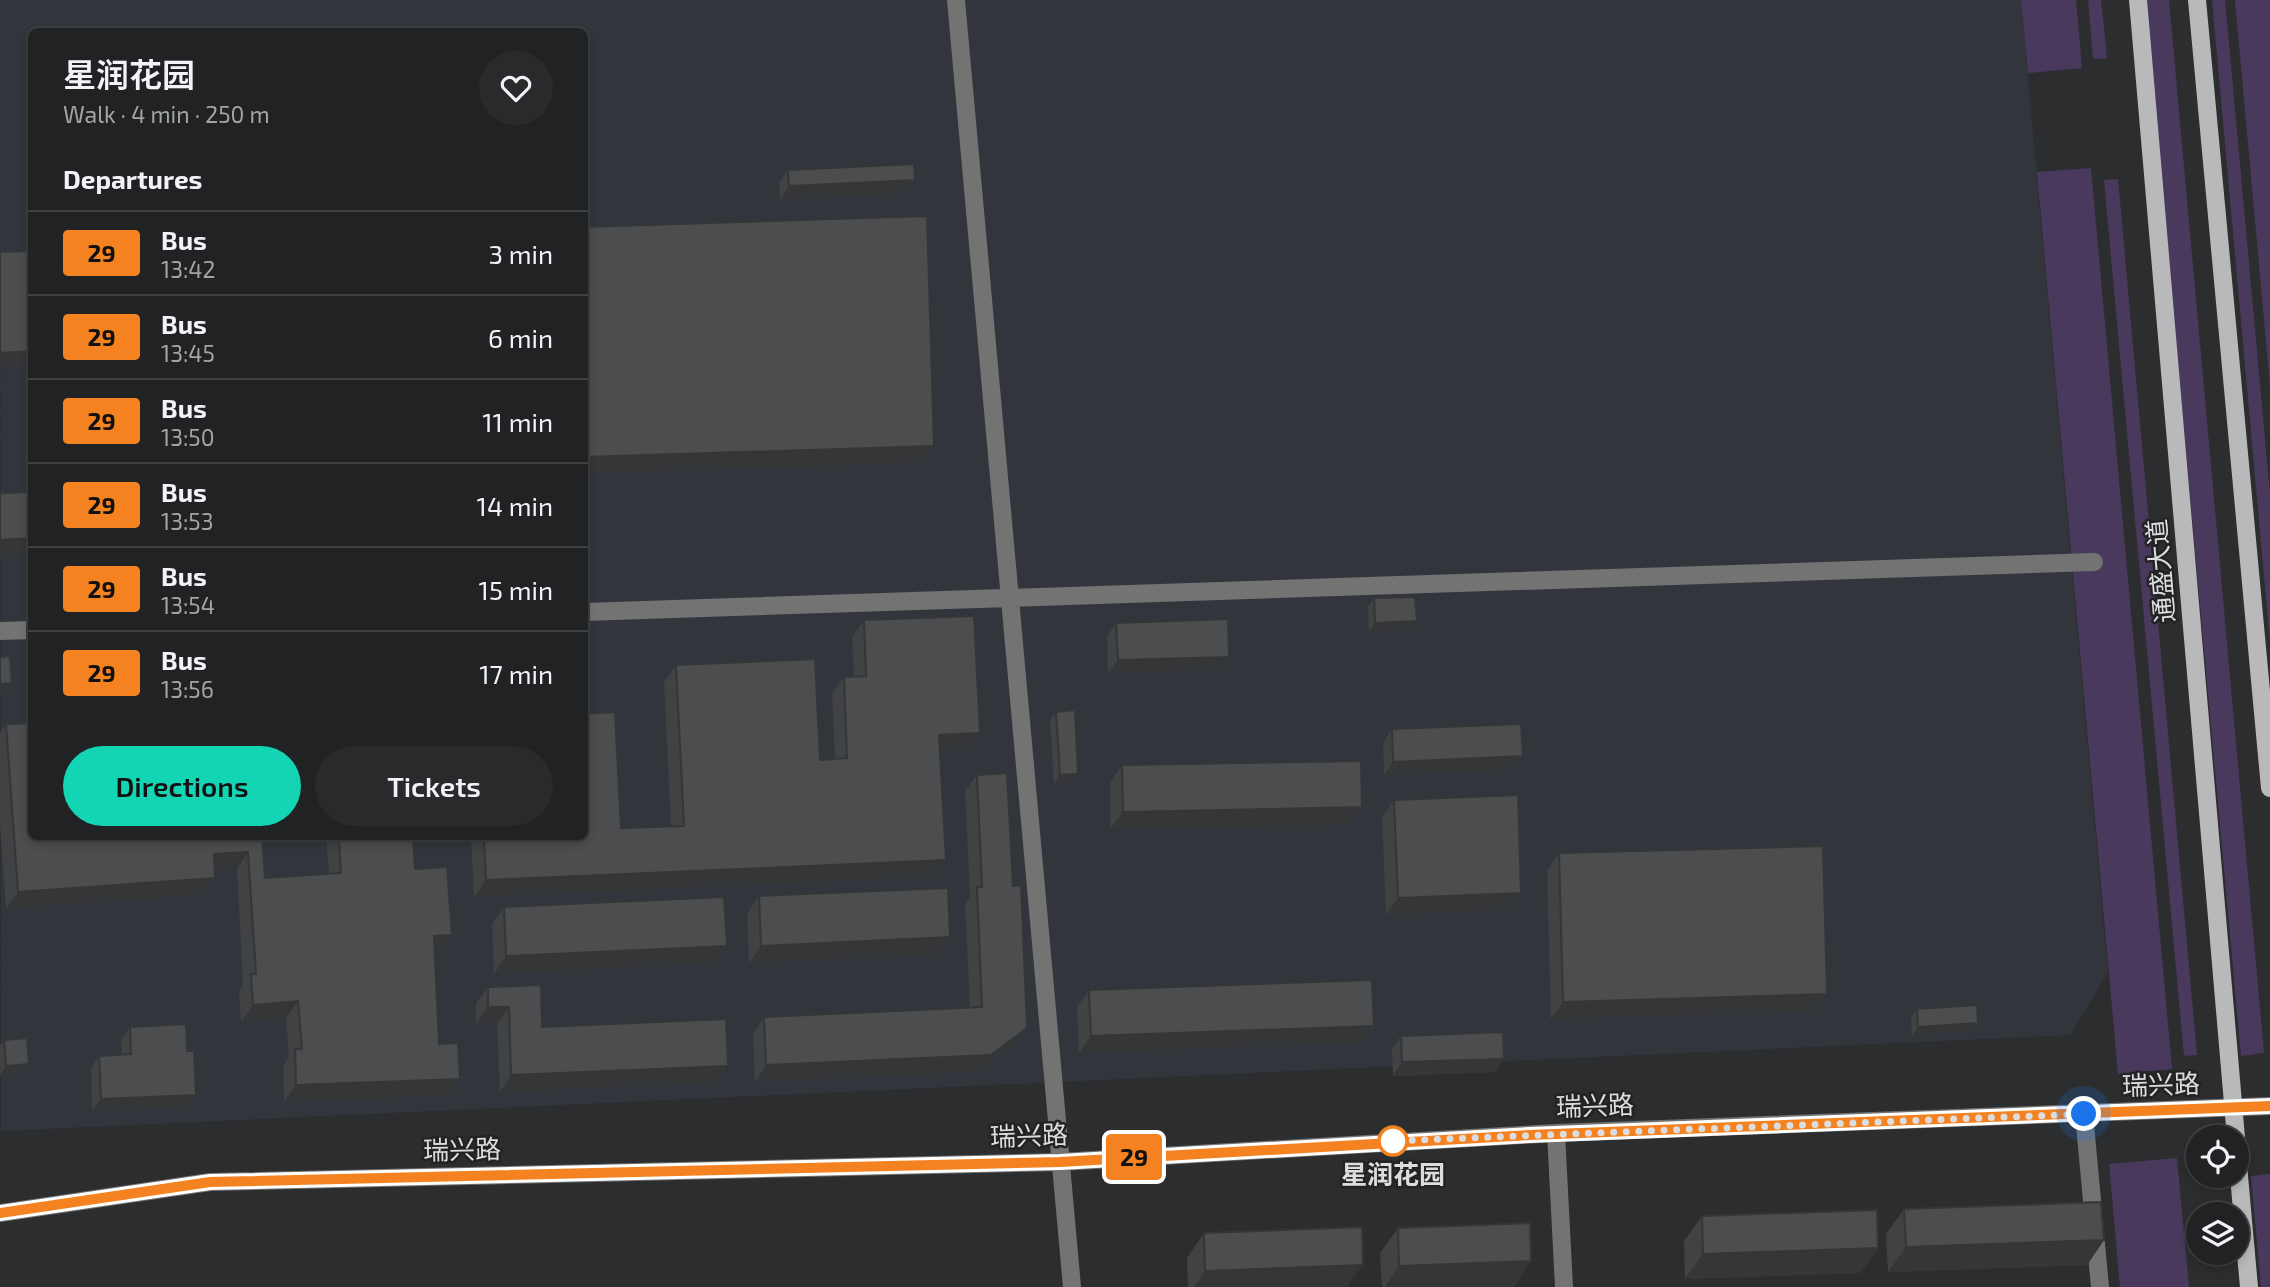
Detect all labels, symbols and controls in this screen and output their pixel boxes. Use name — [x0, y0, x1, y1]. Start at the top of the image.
button: heart — [479, 51, 553, 125]
text: 星润花园 — [63, 54, 195, 94]
text: Walk · 4 min · 250 m — [63, 100, 270, 128]
text: Departures — [63, 163, 202, 194]
text: Bus — [161, 224, 207, 255]
text: 29 — [87, 238, 116, 267]
text: 3 min — [488, 238, 553, 269]
text: 13:42 — [161, 255, 215, 283]
text: Bus — [161, 308, 207, 339]
text: 29 — [87, 322, 116, 351]
text: 6 min — [488, 322, 553, 353]
text: 13:45 — [161, 339, 215, 367]
text: Bus — [161, 392, 207, 423]
text: 29 — [87, 406, 116, 435]
text: 11 min — [482, 406, 553, 437]
text: 13:50 — [161, 423, 215, 451]
text: Bus — [161, 476, 207, 507]
text: 29 — [87, 490, 116, 519]
text: 14 min — [477, 490, 553, 521]
text: 13:53 — [161, 507, 214, 535]
street label: 通盛大道 — [2140, 518, 2179, 624]
text: Bus — [161, 560, 207, 591]
text: 29 — [87, 574, 116, 603]
text: 15 min — [479, 574, 553, 605]
text: 13:54 — [161, 591, 215, 619]
text: Bus — [161, 644, 207, 675]
text: 29 — [87, 658, 116, 687]
text: 17 min — [479, 658, 553, 689]
text: 13:56 — [161, 675, 214, 703]
button: Directions — [63, 746, 301, 826]
button: Tickets — [315, 746, 553, 826]
street label: 瑞兴路 — [2121, 1067, 2200, 1100]
street label: 瑞兴路 — [1555, 1088, 1634, 1121]
your location — [2066, 1096, 2101, 1131]
street label: 瑞兴路 — [989, 1118, 1068, 1151]
map controls — [2186, 1125, 2249, 1265]
button: locate — [2186, 1125, 2249, 1188]
marker: 星润花园 — [1378, 1126, 1408, 1156]
street label: 瑞兴路 — [423, 1132, 501, 1165]
line badge: 29 — [1102, 1134, 1166, 1180]
text: 29 — [1120, 1142, 1148, 1171]
place label: 星润花园 — [1341, 1158, 1445, 1189]
button: layers — [2186, 1202, 2249, 1265]

